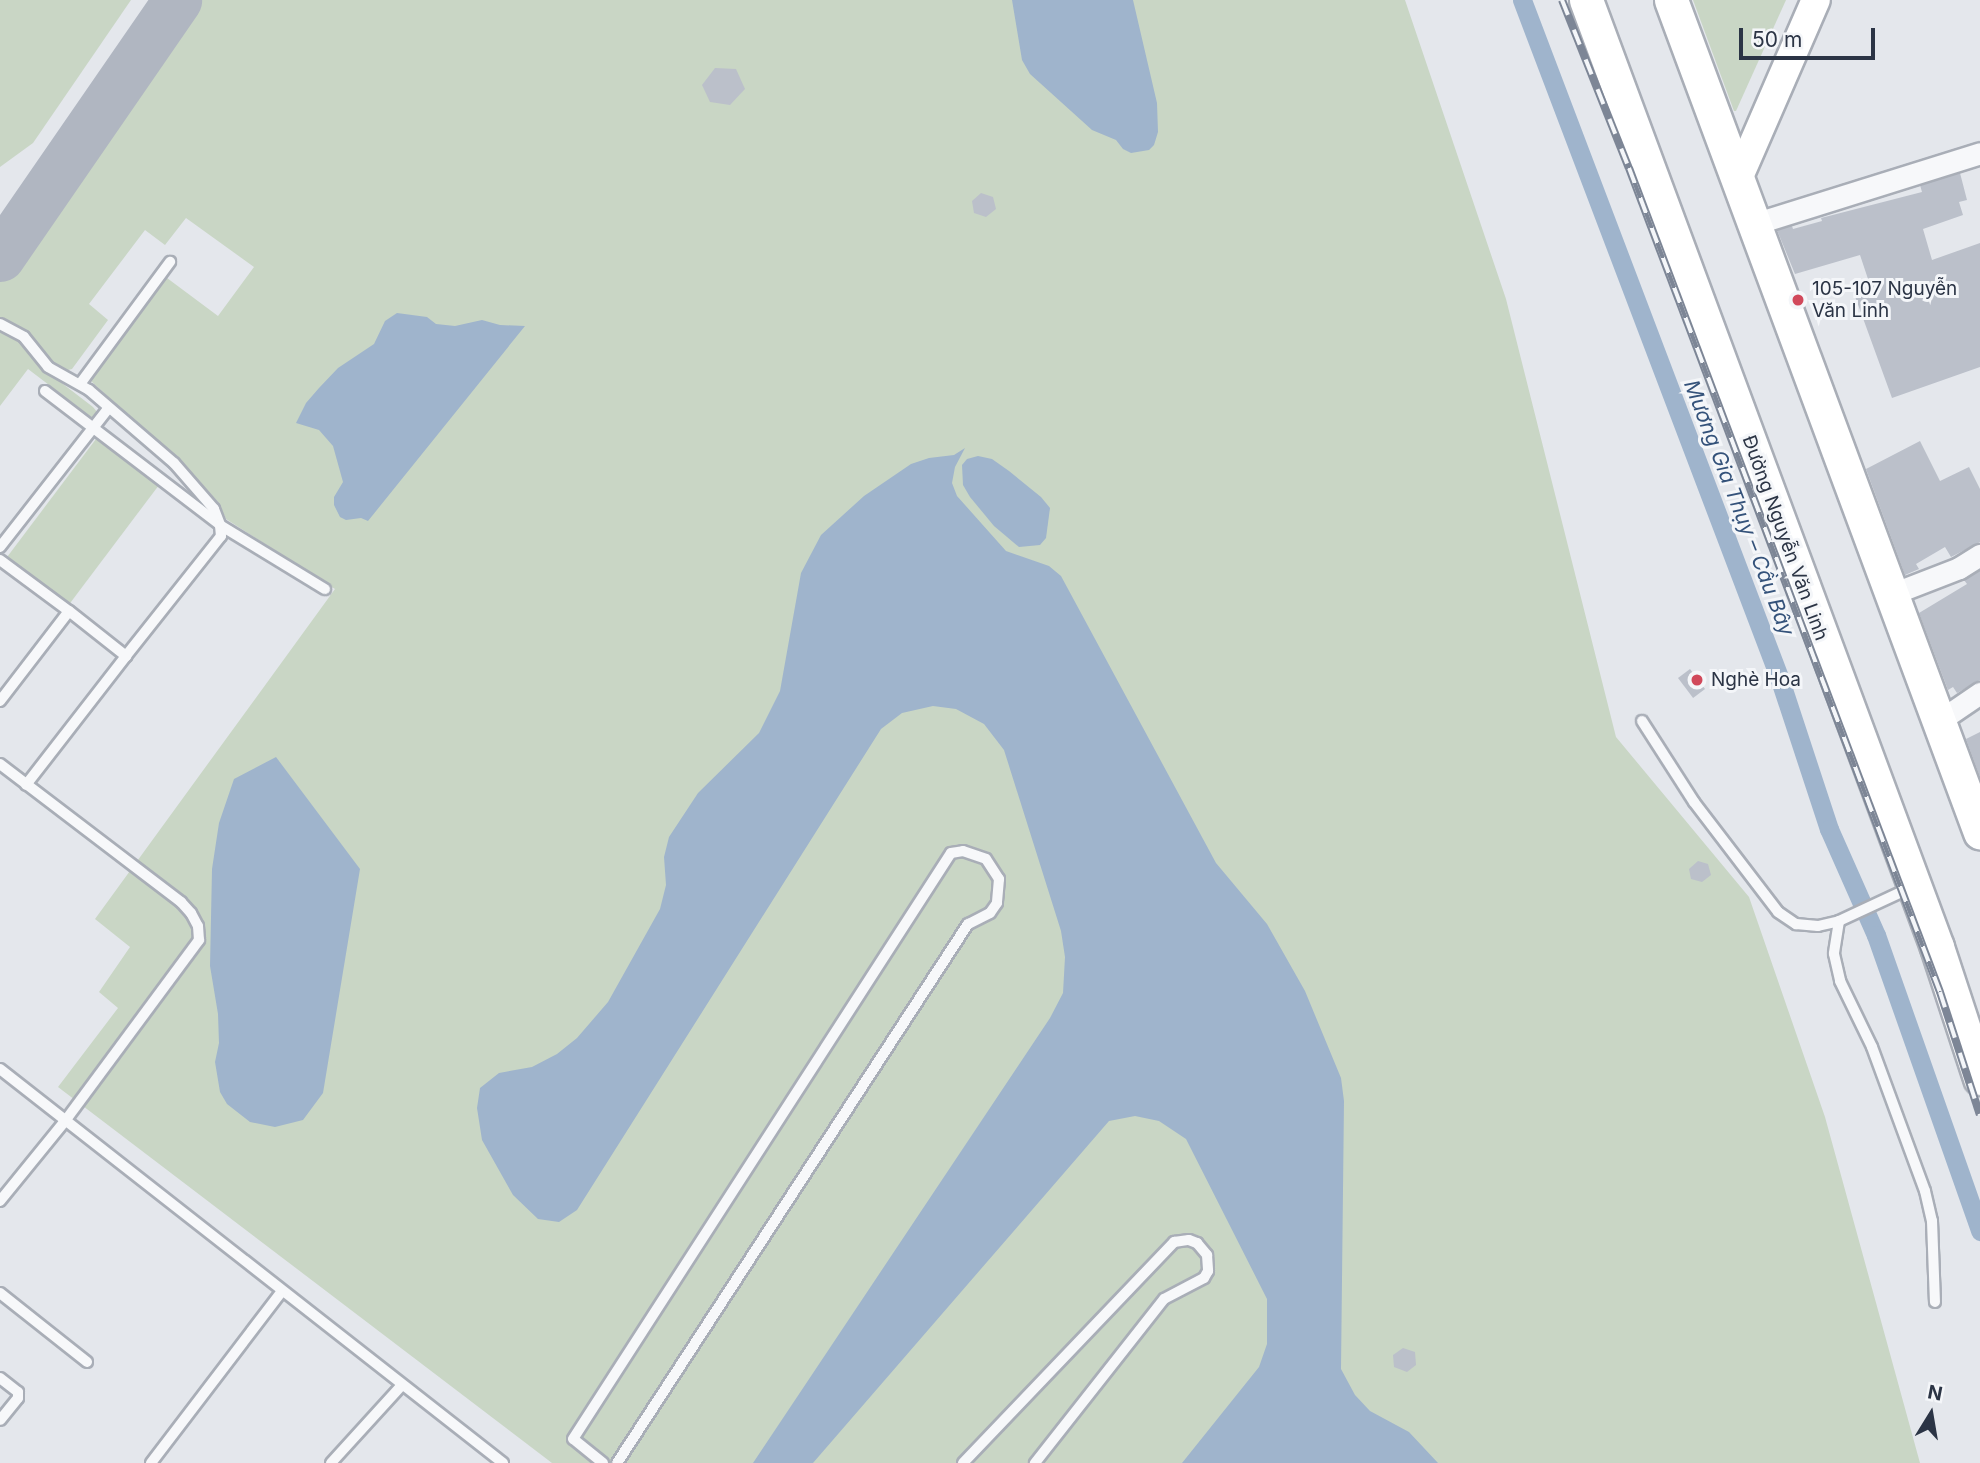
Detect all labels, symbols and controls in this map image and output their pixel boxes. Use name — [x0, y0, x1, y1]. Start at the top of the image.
scale bar — [1742, 14, 1878, 58]
text: 50 m — [1752, 27, 1802, 52]
place label: 105-107 Nguyễn Văn Linh — [1812, 278, 1957, 322]
marker: 105-107 Nguyễn Văn Linh — [1790, 292, 1806, 308]
water label: Mương Gia Thụy – Cầu Bây — [1679, 377, 1799, 639]
street label: Đường Nguyễn Văn Linh — [1737, 432, 1833, 644]
place label: Nghè Hoa — [1711, 669, 1801, 691]
marker: Nghè Hoa — [1689, 672, 1705, 688]
north arrow — [1896, 1379, 1966, 1449]
text: N — [1926, 1380, 1944, 1406]

